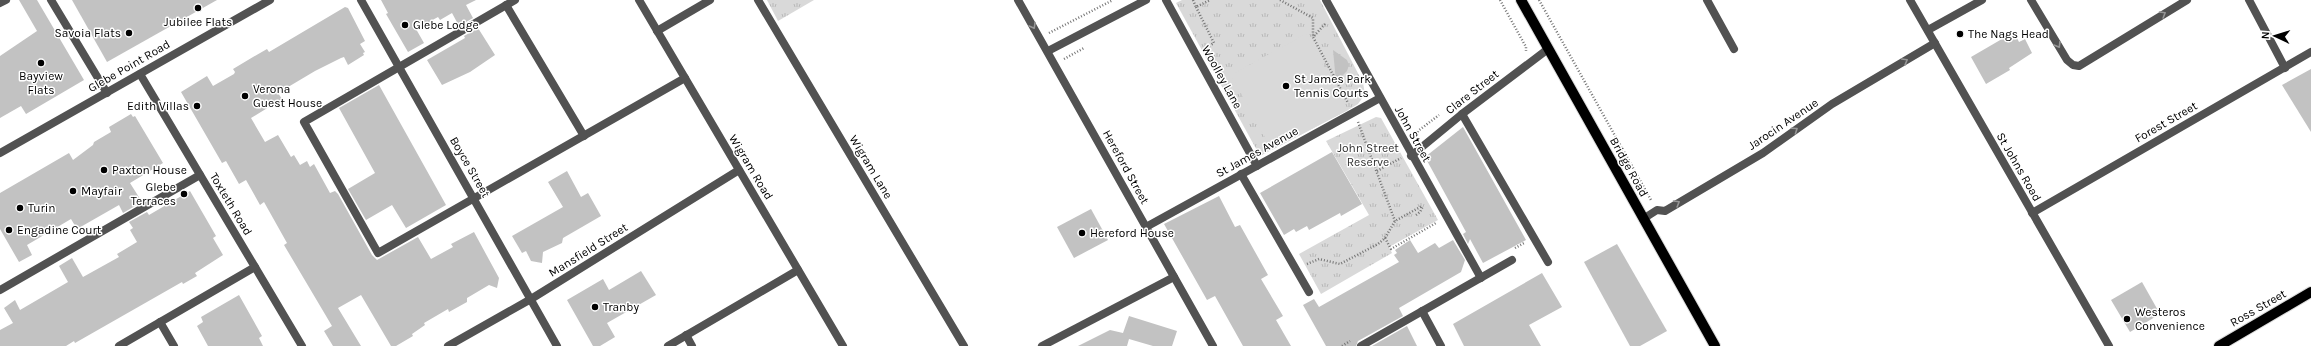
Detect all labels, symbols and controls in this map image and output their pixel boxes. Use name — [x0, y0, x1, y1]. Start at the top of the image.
marker: Jubilee Flats — [193, 3, 203, 13]
one-way arrow — [2159, 12, 2166, 19]
place label: Jubilee Flats — [164, 15, 232, 29]
north arrow — [2255, 16, 2295, 56]
place label: Glebe Lodge — [413, 18, 479, 32]
marker: Glebe Lodge — [400, 20, 410, 30]
one-way arrow — [1028, 22, 1036, 29]
place label: Savoia Flats — [54, 26, 121, 40]
place label: The Nags Head — [1968, 27, 2049, 41]
marker: Savoia Flats — [124, 28, 134, 38]
marker: The Nags Head — [1955, 29, 1965, 39]
text: N — [2259, 31, 2272, 40]
street label: Glebe Point Road — [85, 37, 173, 95]
one-way arrow — [2054, 41, 2061, 48]
street label: Woolley Lane — [1199, 43, 1245, 111]
marker: Bayview Flats — [36, 58, 46, 68]
one-way arrow — [1901, 59, 1908, 66]
street label: Clare Street — [1443, 67, 1502, 117]
place label: Bayview Flats — [19, 69, 63, 97]
place label: St James Park Tennis Courts — [1294, 72, 1371, 100]
marker: St James Park Tennis Courts — [1281, 81, 1291, 91]
place label: Verona Guest House — [253, 82, 322, 110]
marker: Verona Guest House — [240, 91, 250, 101]
street label: Jarocin Avenue — [1745, 95, 1821, 153]
street label: Forest Street — [2132, 98, 2200, 145]
place label: Edith Villas — [127, 99, 189, 113]
marker: Edith Villas — [192, 101, 202, 111]
street label: John Street — [1392, 104, 1434, 165]
street label: St James Avenue — [1213, 124, 1301, 180]
street label: Hereford Street — [1100, 127, 1152, 207]
one-way arrow — [1791, 127, 1798, 135]
street label: St Johns Road — [1994, 130, 2044, 204]
street label: Wigram Road — [726, 132, 776, 202]
street label: Wigram Lane — [847, 133, 895, 201]
street label: Boyce Street — [447, 134, 493, 200]
street label: Bridge Road — [1607, 135, 1651, 199]
park label: John Street Reserve — [1337, 141, 1399, 169]
place label: Paxton House — [112, 163, 187, 177]
marker: Paxton House — [99, 165, 109, 175]
street label: Toxteth Road — [207, 170, 255, 238]
place label: Glebe Terraces — [131, 180, 176, 208]
place label: Mayfair — [81, 184, 123, 198]
marker: Mayfair — [68, 186, 78, 196]
marker: Glebe Terraces — [179, 189, 189, 199]
place label: Turin — [28, 201, 56, 215]
one-way arrow — [1673, 201, 1680, 208]
marker: Turin — [15, 203, 25, 213]
street label: Mansfield Street — [546, 220, 630, 280]
place label: Engadine Court — [17, 223, 102, 237]
marker: Engadine Court — [4, 225, 14, 235]
place label: Hereford House — [1090, 226, 1174, 240]
marker: Hereford House — [1077, 228, 1087, 238]
street label: Ross Street — [2228, 286, 2289, 330]
place label: Tranby — [603, 300, 639, 314]
marker: Tranby — [590, 302, 600, 312]
place label: Westeros Convenience — [2135, 305, 2205, 333]
marker: Westeros Convenience — [2122, 314, 2132, 324]

